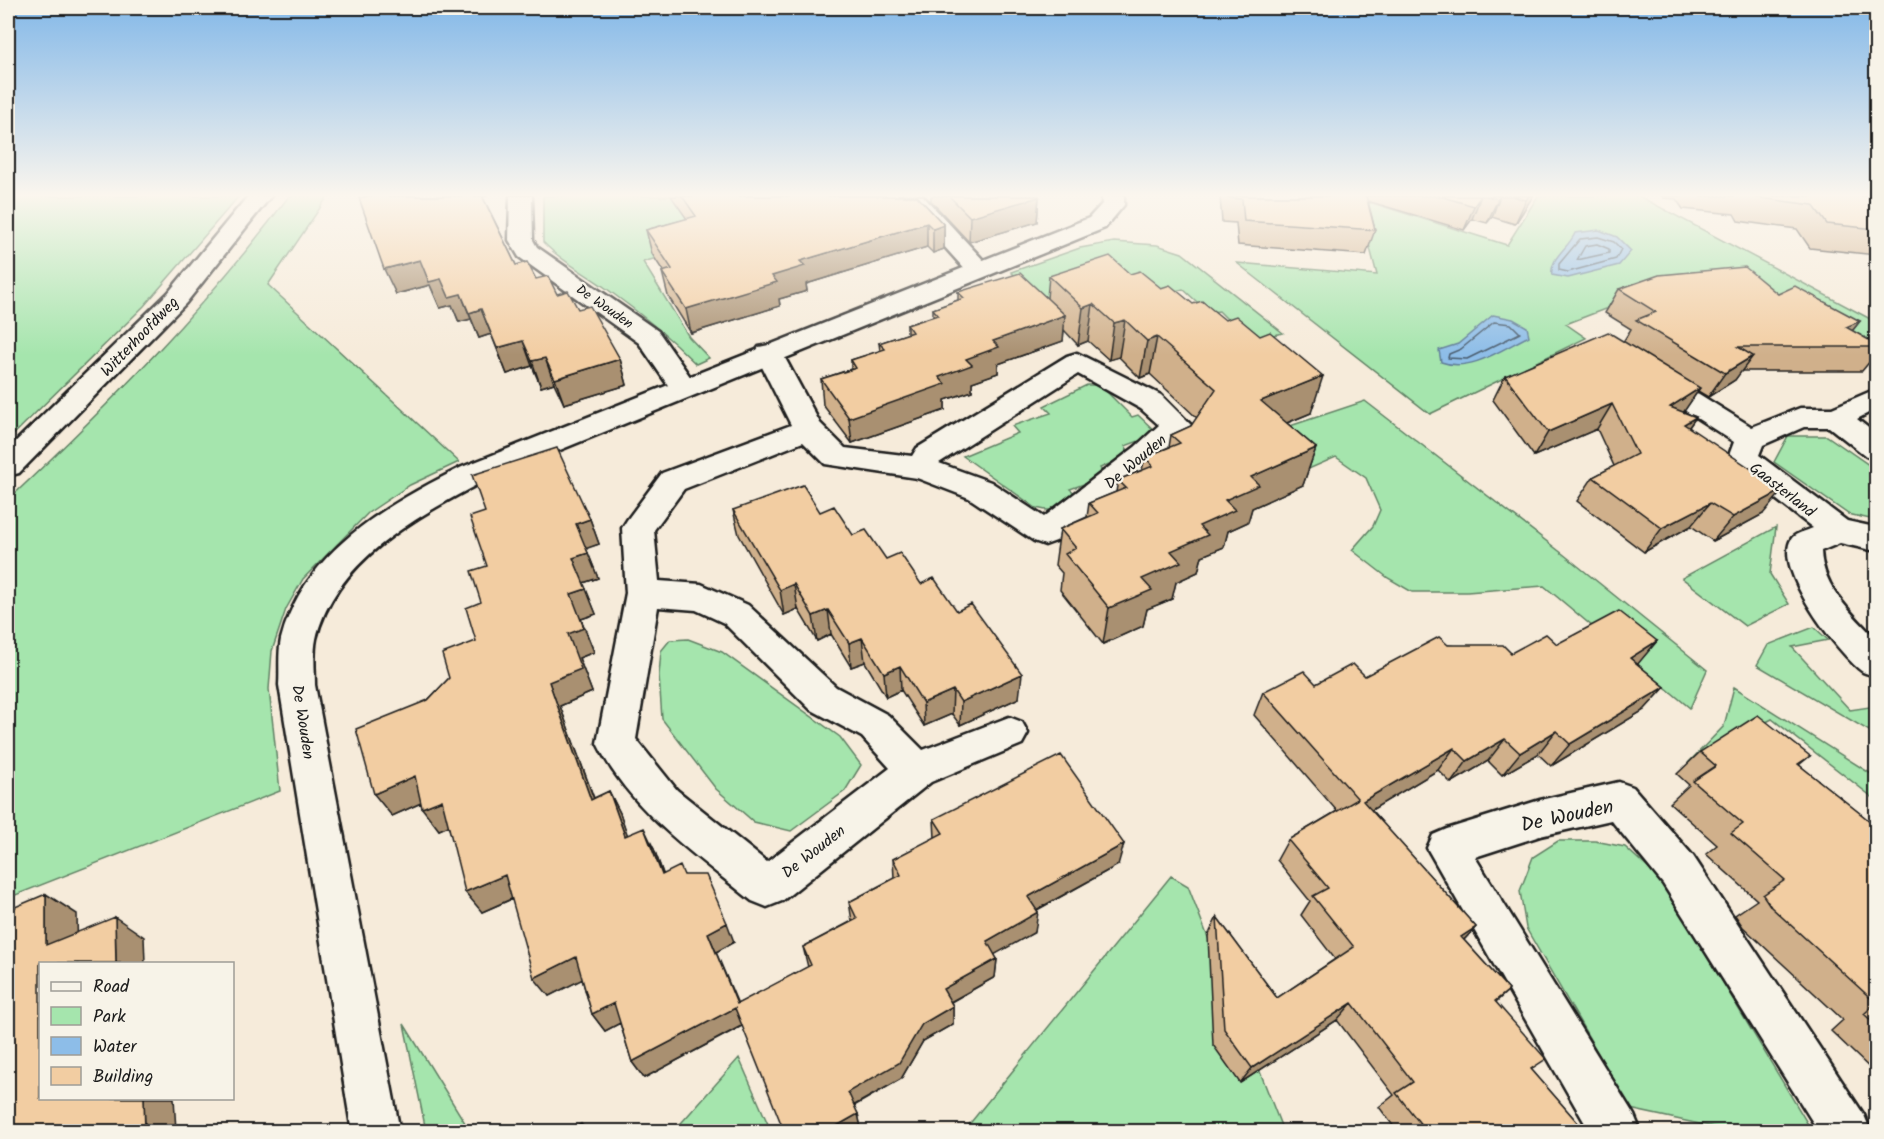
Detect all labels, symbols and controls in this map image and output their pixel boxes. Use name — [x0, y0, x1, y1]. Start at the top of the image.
street label: De Wouden — [571, 279, 638, 335]
street label: Witterhoofdweg — [95, 291, 185, 383]
street label: De Wouden — [1099, 428, 1173, 496]
street label: Gaasterland — [1744, 456, 1821, 525]
street label: De Wouden — [284, 683, 321, 761]
street label: De Wouden — [1518, 792, 1617, 842]
street label: De Wouden — [777, 819, 851, 885]
legend — [39, 962, 234, 1100]
text: Road — [93, 973, 130, 1002]
text: Park — [93, 1003, 126, 1032]
text: Water — [93, 1033, 138, 1062]
text: Building — [93, 1063, 153, 1092]

